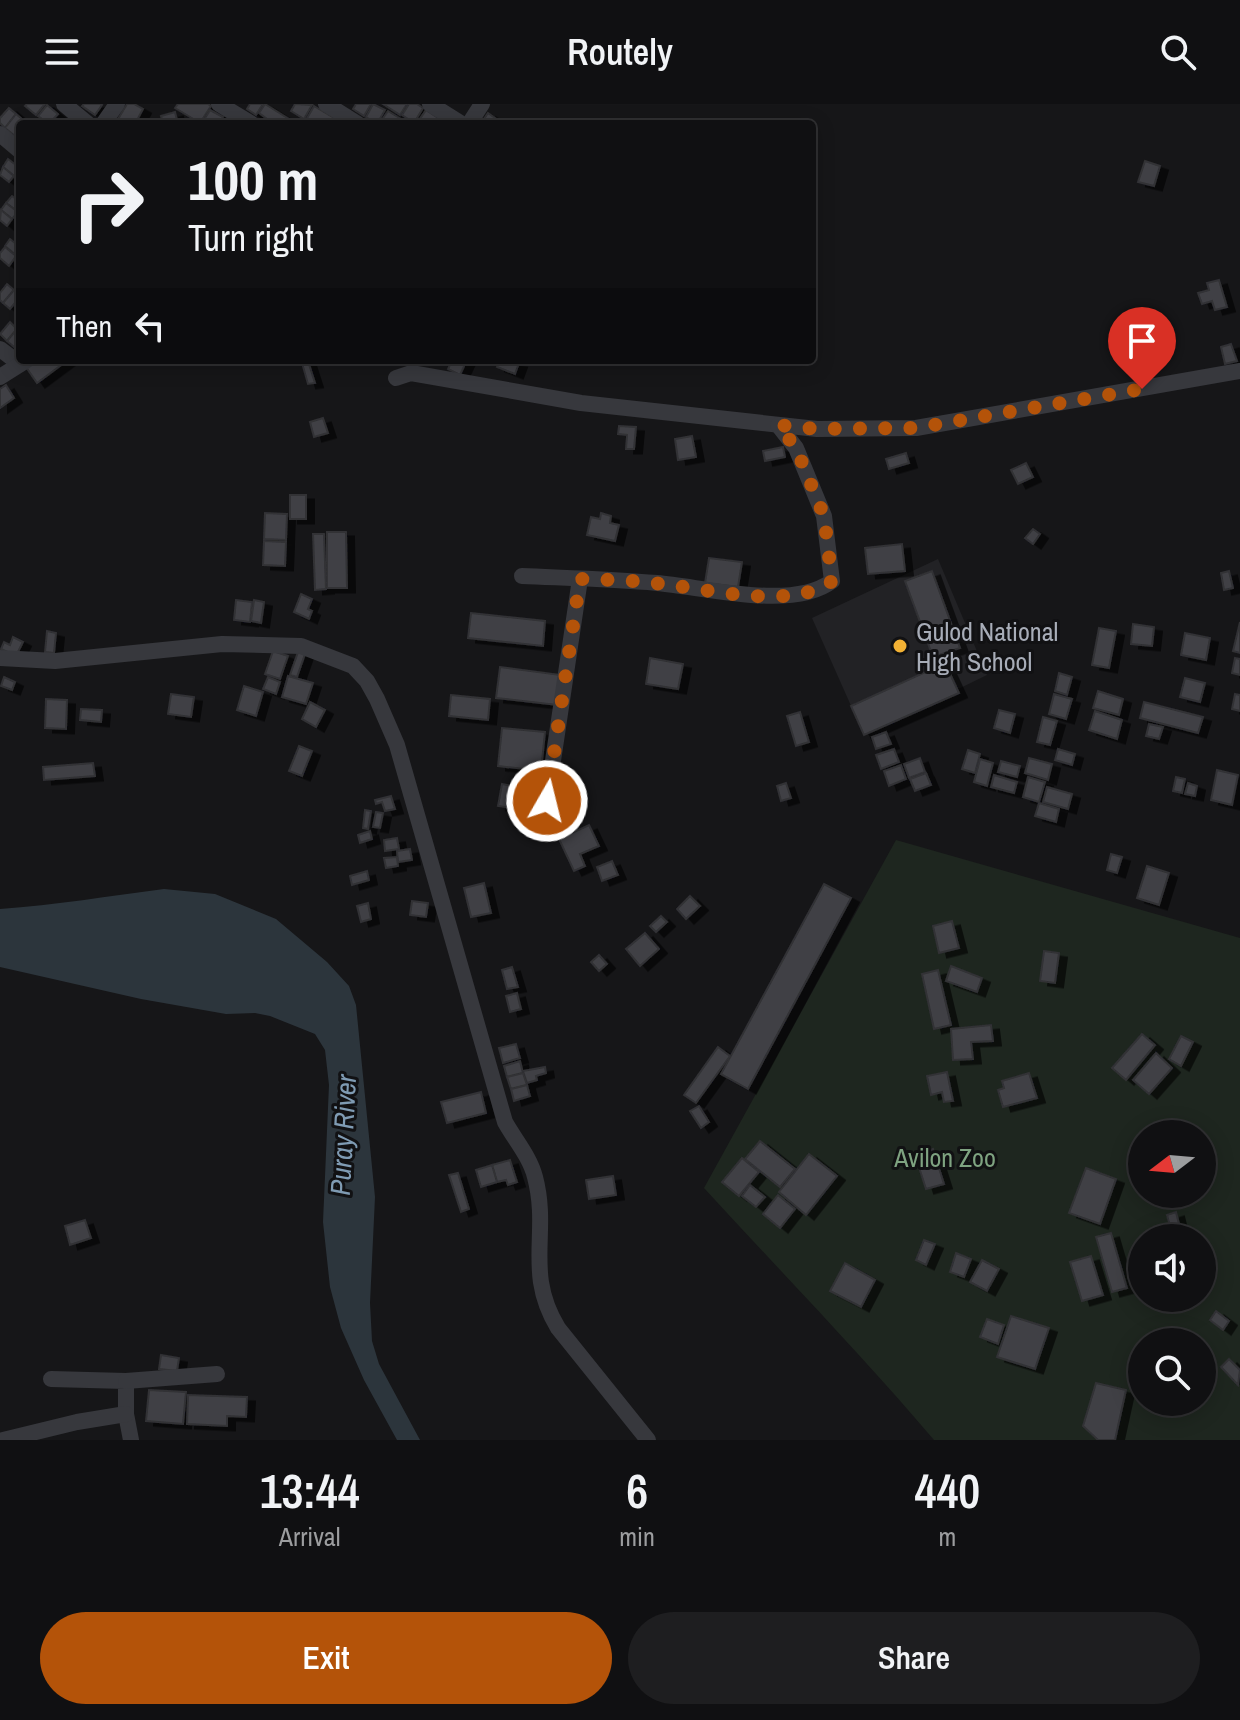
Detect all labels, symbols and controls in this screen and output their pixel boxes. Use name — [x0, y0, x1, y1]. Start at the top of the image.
text: Routely — [567, 28, 673, 76]
icon: menu — [40, 30, 84, 74]
icon: search — [1156, 30, 1200, 74]
text: 100 m — [188, 142, 318, 217]
icon: right — [56, 152, 160, 256]
text: Turn right — [188, 214, 313, 262]
icon: left — [128, 304, 172, 348]
text: Then — [56, 306, 112, 346]
pin — [1108, 307, 1176, 389]
icon: arrive — [1120, 319, 1164, 363]
place label: Gulod National High School — [916, 614, 1058, 679]
marker: Gulod National High School — [891, 637, 909, 655]
position arrow — [505, 759, 589, 843]
water label: Puray River — [321, 1072, 365, 1197]
north arrow — [1128, 1120, 1216, 1208]
map controls — [1128, 1120, 1216, 1416]
park label: Avilon Zoo — [893, 1140, 996, 1175]
button: sound — [1128, 1224, 1216, 1312]
button: search — [1128, 1328, 1216, 1416]
text: 13:44 — [260, 1458, 360, 1523]
text: 6 — [626, 1458, 648, 1523]
text: 440 — [915, 1458, 980, 1523]
text: Arrival — [279, 1519, 340, 1554]
text: min — [619, 1519, 655, 1554]
text: m — [939, 1519, 956, 1554]
button: Exit — [40, 1612, 612, 1704]
button: Share — [628, 1612, 1200, 1704]

